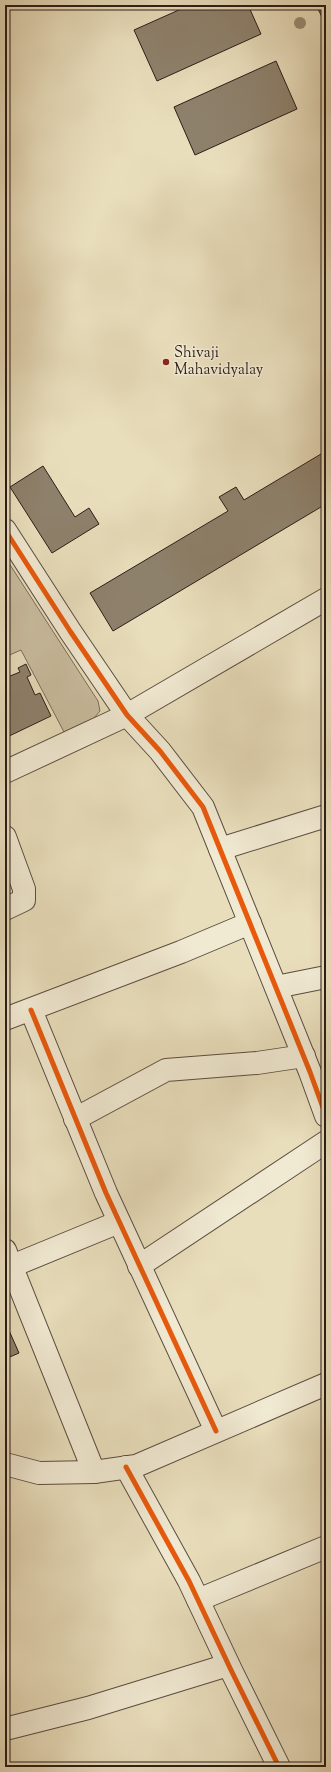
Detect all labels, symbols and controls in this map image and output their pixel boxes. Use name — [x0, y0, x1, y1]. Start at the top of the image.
place label: Shivaji Mahavidyalay — [174, 343, 264, 381]
marker: Shivaji Mahavidyalay — [161, 357, 171, 367]

